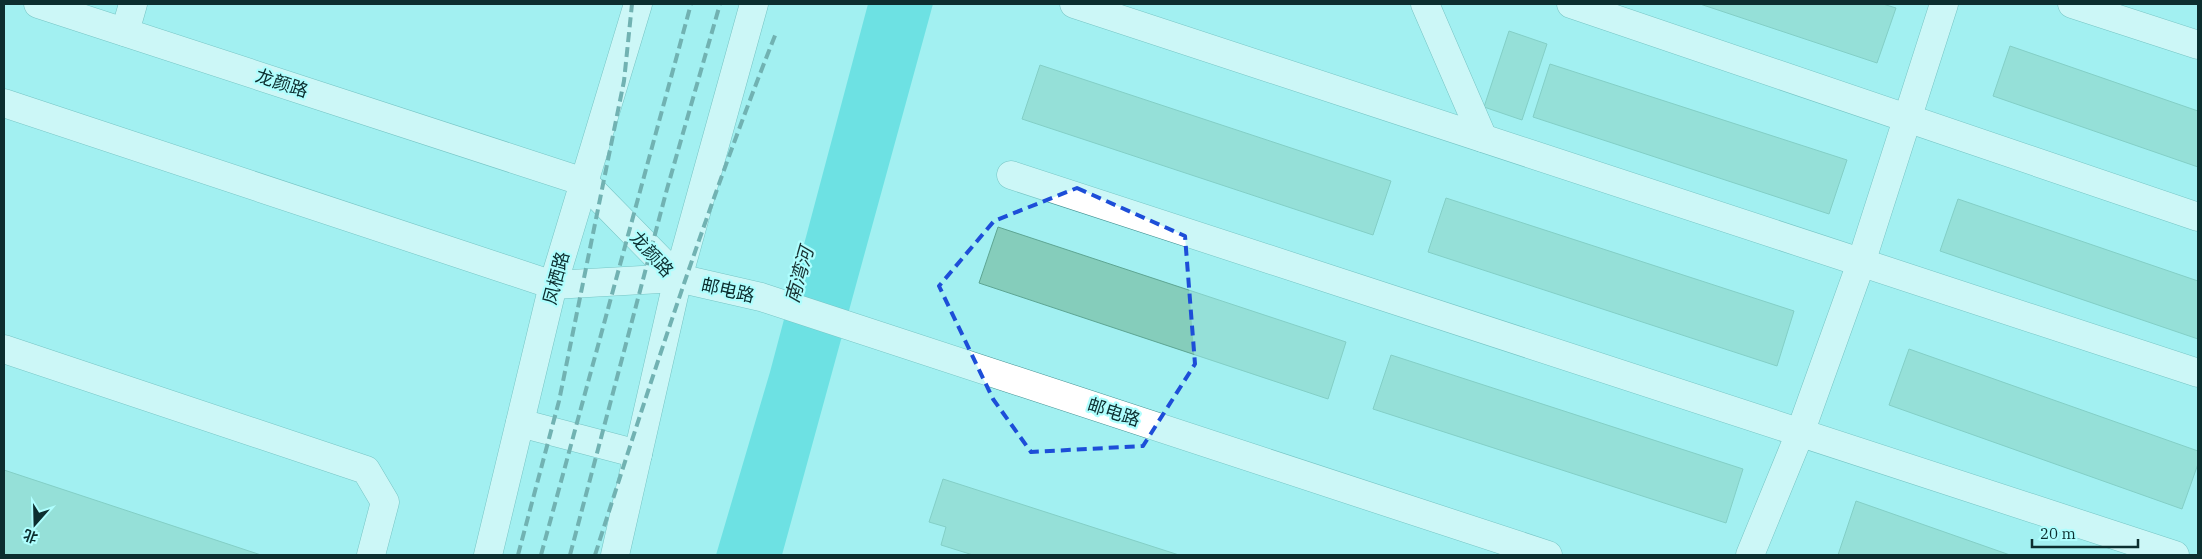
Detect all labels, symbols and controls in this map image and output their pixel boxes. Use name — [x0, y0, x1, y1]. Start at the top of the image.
street label: 龙颜路 — [253, 64, 311, 102]
street label: 龙颜路 — [625, 226, 679, 282]
water label: 南湾河 — [780, 240, 819, 306]
street label: 凤栖路 — [538, 249, 574, 307]
street label: 邮电路 — [699, 273, 757, 307]
street label: 邮电路 — [1085, 393, 1143, 431]
north arrow — [10, 499, 60, 549]
scale bar — [2032, 516, 2138, 548]
text: 20 m — [2040, 524, 2076, 543]
text: 北 — [21, 525, 40, 547]

